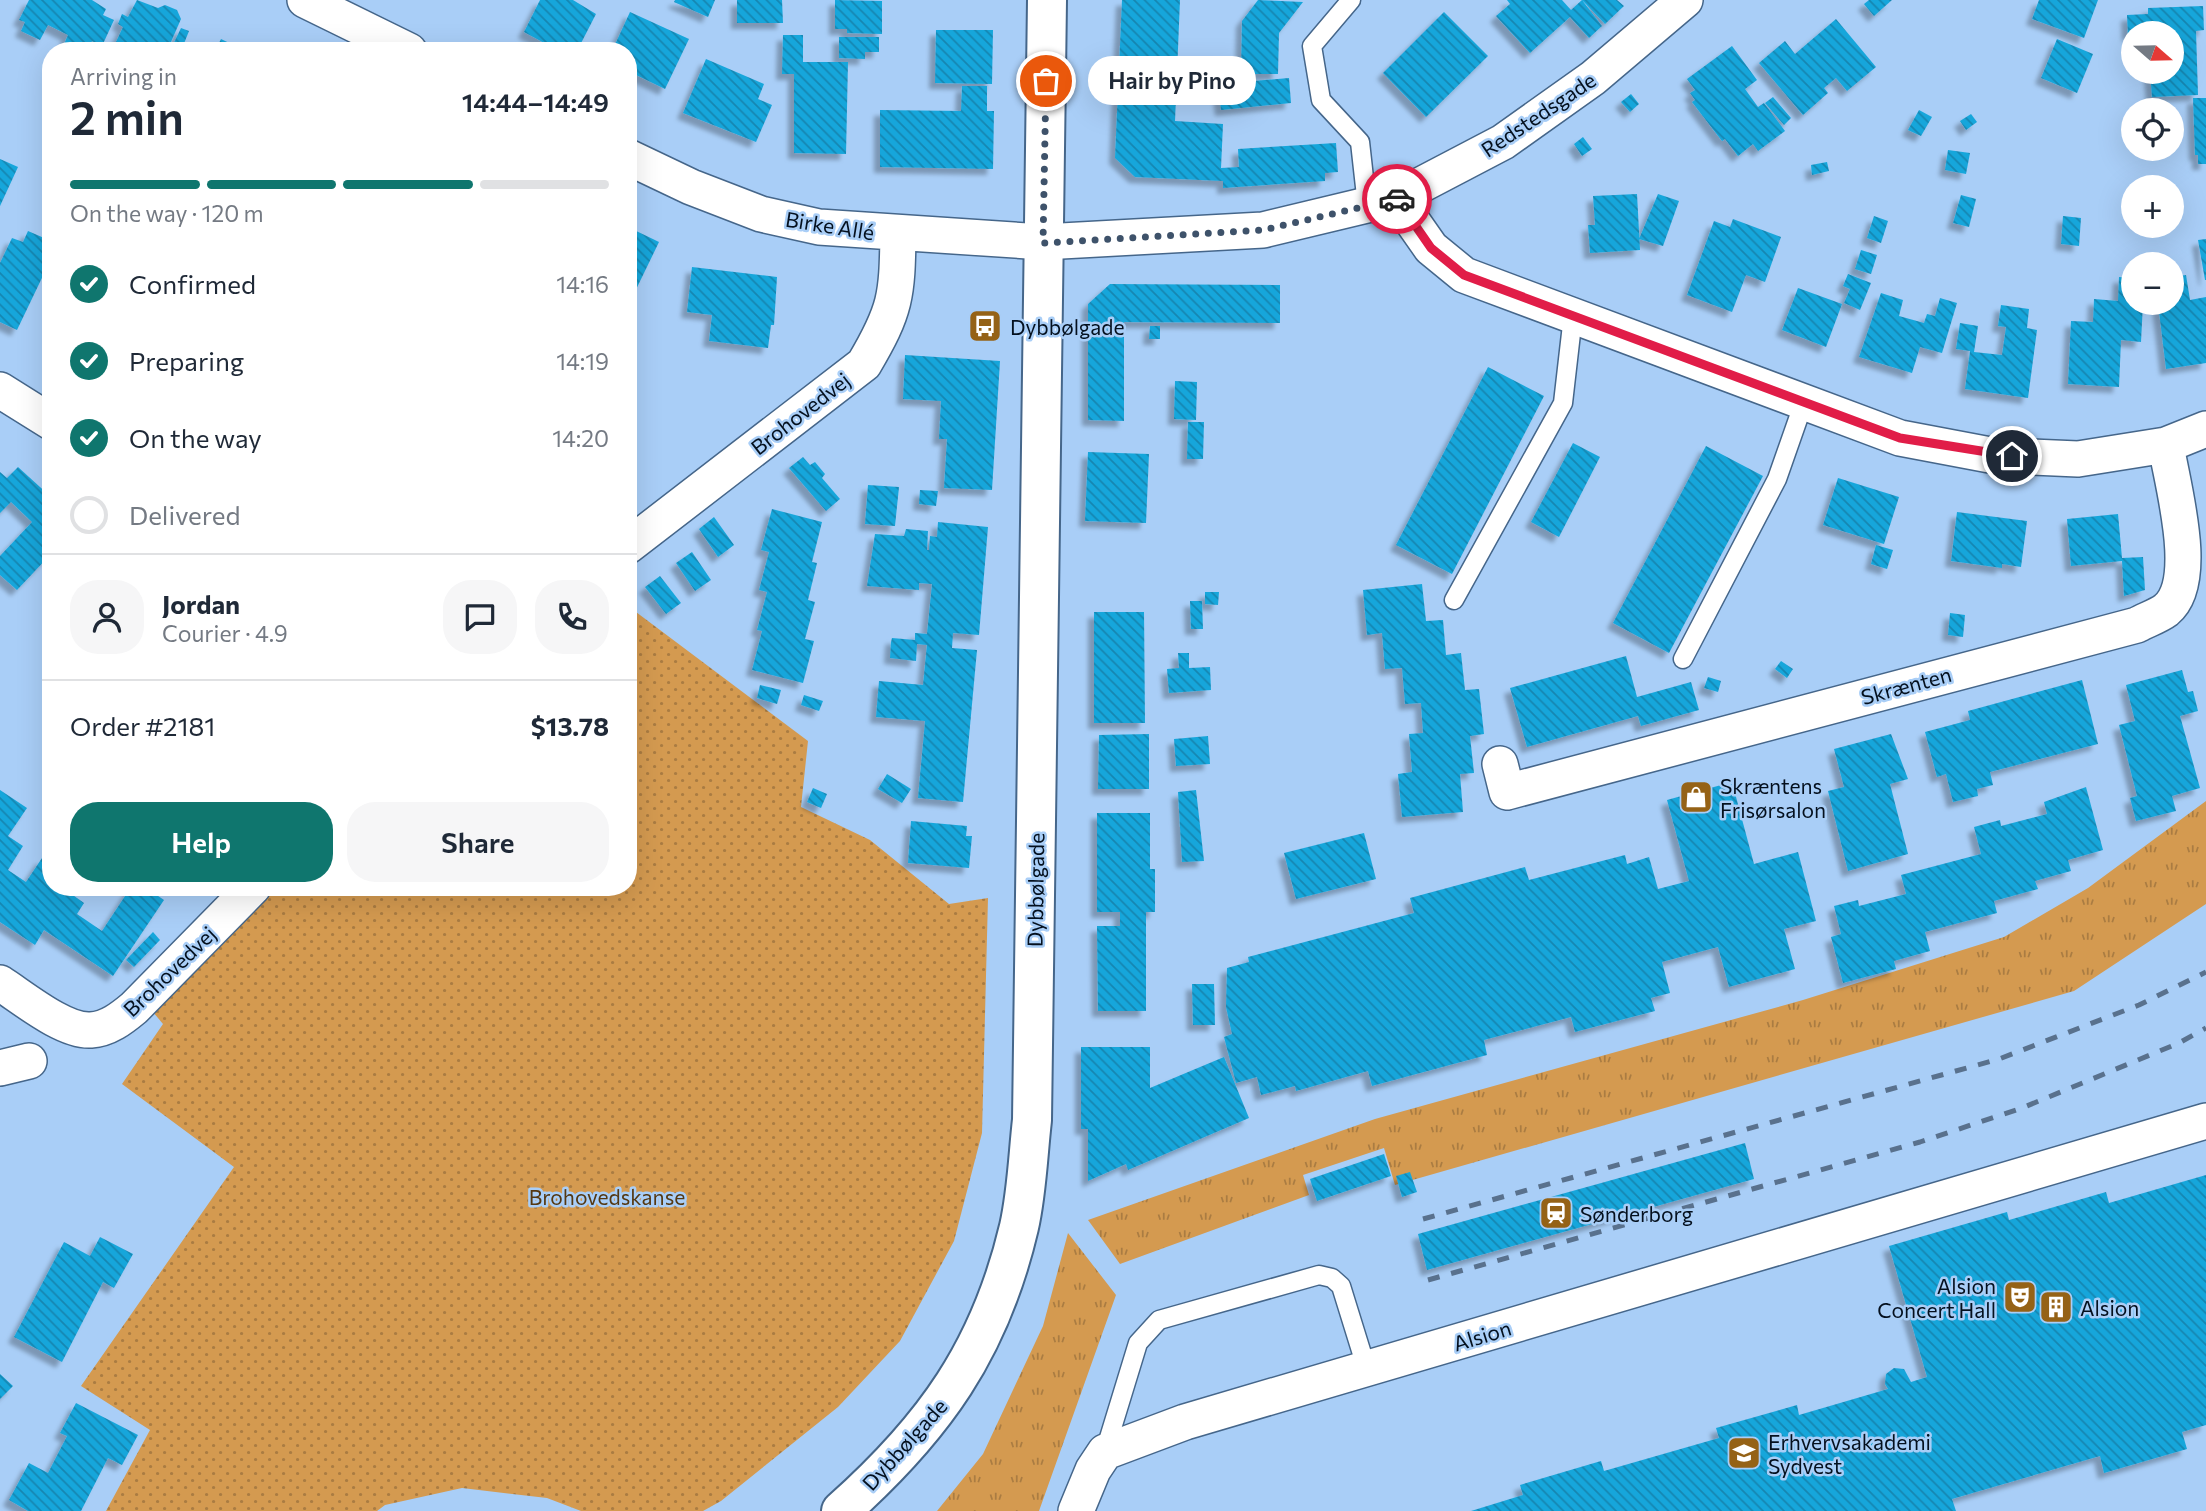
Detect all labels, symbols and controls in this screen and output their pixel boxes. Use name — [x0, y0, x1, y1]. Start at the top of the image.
north arrow — [2121, 21, 2184, 84]
map controls — [2121, 21, 2184, 315]
pin — [1016, 51, 1076, 111]
callout: Hair by Pino — [1088, 56, 1256, 106]
text: Arriving in — [70, 62, 177, 90]
icon: bag — [1027, 62, 1065, 100]
text: Hair by Pino — [1108, 66, 1236, 94]
street label: Redstedsgade — [1476, 67, 1600, 161]
text: 14:44–14:49 — [462, 86, 609, 117]
text: 2 min — [70, 88, 184, 144]
button: locate — [2121, 98, 2184, 161]
courier — [1362, 164, 1432, 234]
button: + — [2121, 175, 2184, 238]
icon: car — [1378, 180, 1416, 218]
text: On the way · 120 m — [70, 199, 264, 227]
street label: Birke Allé — [784, 206, 876, 244]
button: − — [2121, 252, 2184, 315]
icon: check — [70, 265, 108, 303]
text: Confirmed — [129, 268, 256, 299]
text: 14:16 — [556, 270, 609, 298]
bus stop icon: Dybbølgade — [966, 307, 1004, 345]
place label: Dybbølgade — [1010, 314, 1124, 339]
icon: check — [70, 342, 108, 380]
text: Preparing — [129, 345, 244, 376]
text: 14:19 — [556, 347, 609, 375]
street label: Brohovedvej — [746, 367, 854, 459]
icon: check — [70, 419, 108, 457]
text: On the way — [129, 422, 262, 453]
text: 14:20 — [552, 424, 609, 452]
pin — [1982, 426, 2042, 486]
icon: home — [1993, 437, 2031, 475]
text: Delivered — [129, 499, 240, 530]
button: person — [70, 580, 144, 654]
button: chat — [443, 580, 517, 654]
button: phone — [535, 580, 609, 654]
text: Jordan — [162, 588, 240, 619]
text: Courier · 4.9 — [162, 619, 288, 647]
street label: Skrænten — [1858, 661, 1954, 709]
text: Order #2181 — [70, 710, 215, 741]
text: $13.78 — [531, 710, 609, 741]
place label: Skræntens Frisørsalon — [1720, 773, 1826, 822]
shop icon: Skræntens Frisørsalon — [1677, 778, 1715, 816]
button: Help — [70, 802, 333, 882]
button: Share — [347, 802, 609, 882]
street label: Dybbølgade — [1022, 833, 1048, 947]
street label: Brohovedvej — [118, 921, 220, 1021]
park label: Brohovedskanse — [529, 1184, 685, 1209]
station icon: Sønderborg — [1537, 1194, 1575, 1232]
place label: Sønderborg — [1580, 1201, 1693, 1226]
place label: Alsion Concert Hall — [1877, 1273, 1996, 1322]
theatre icon: Alsion Concert Hall — [2001, 1278, 2039, 1316]
building icon: Alsion — [2037, 1288, 2075, 1326]
place label: Alsion — [2080, 1295, 2139, 1320]
street label: Alsion — [1450, 1314, 1514, 1356]
street label: Dybbølgade — [856, 1393, 952, 1495]
place label: Erhvervsakademi Sydvest — [1768, 1429, 1931, 1478]
school or university icon: Erhvervsakademi Sydvest — [1725, 1434, 1763, 1472]

